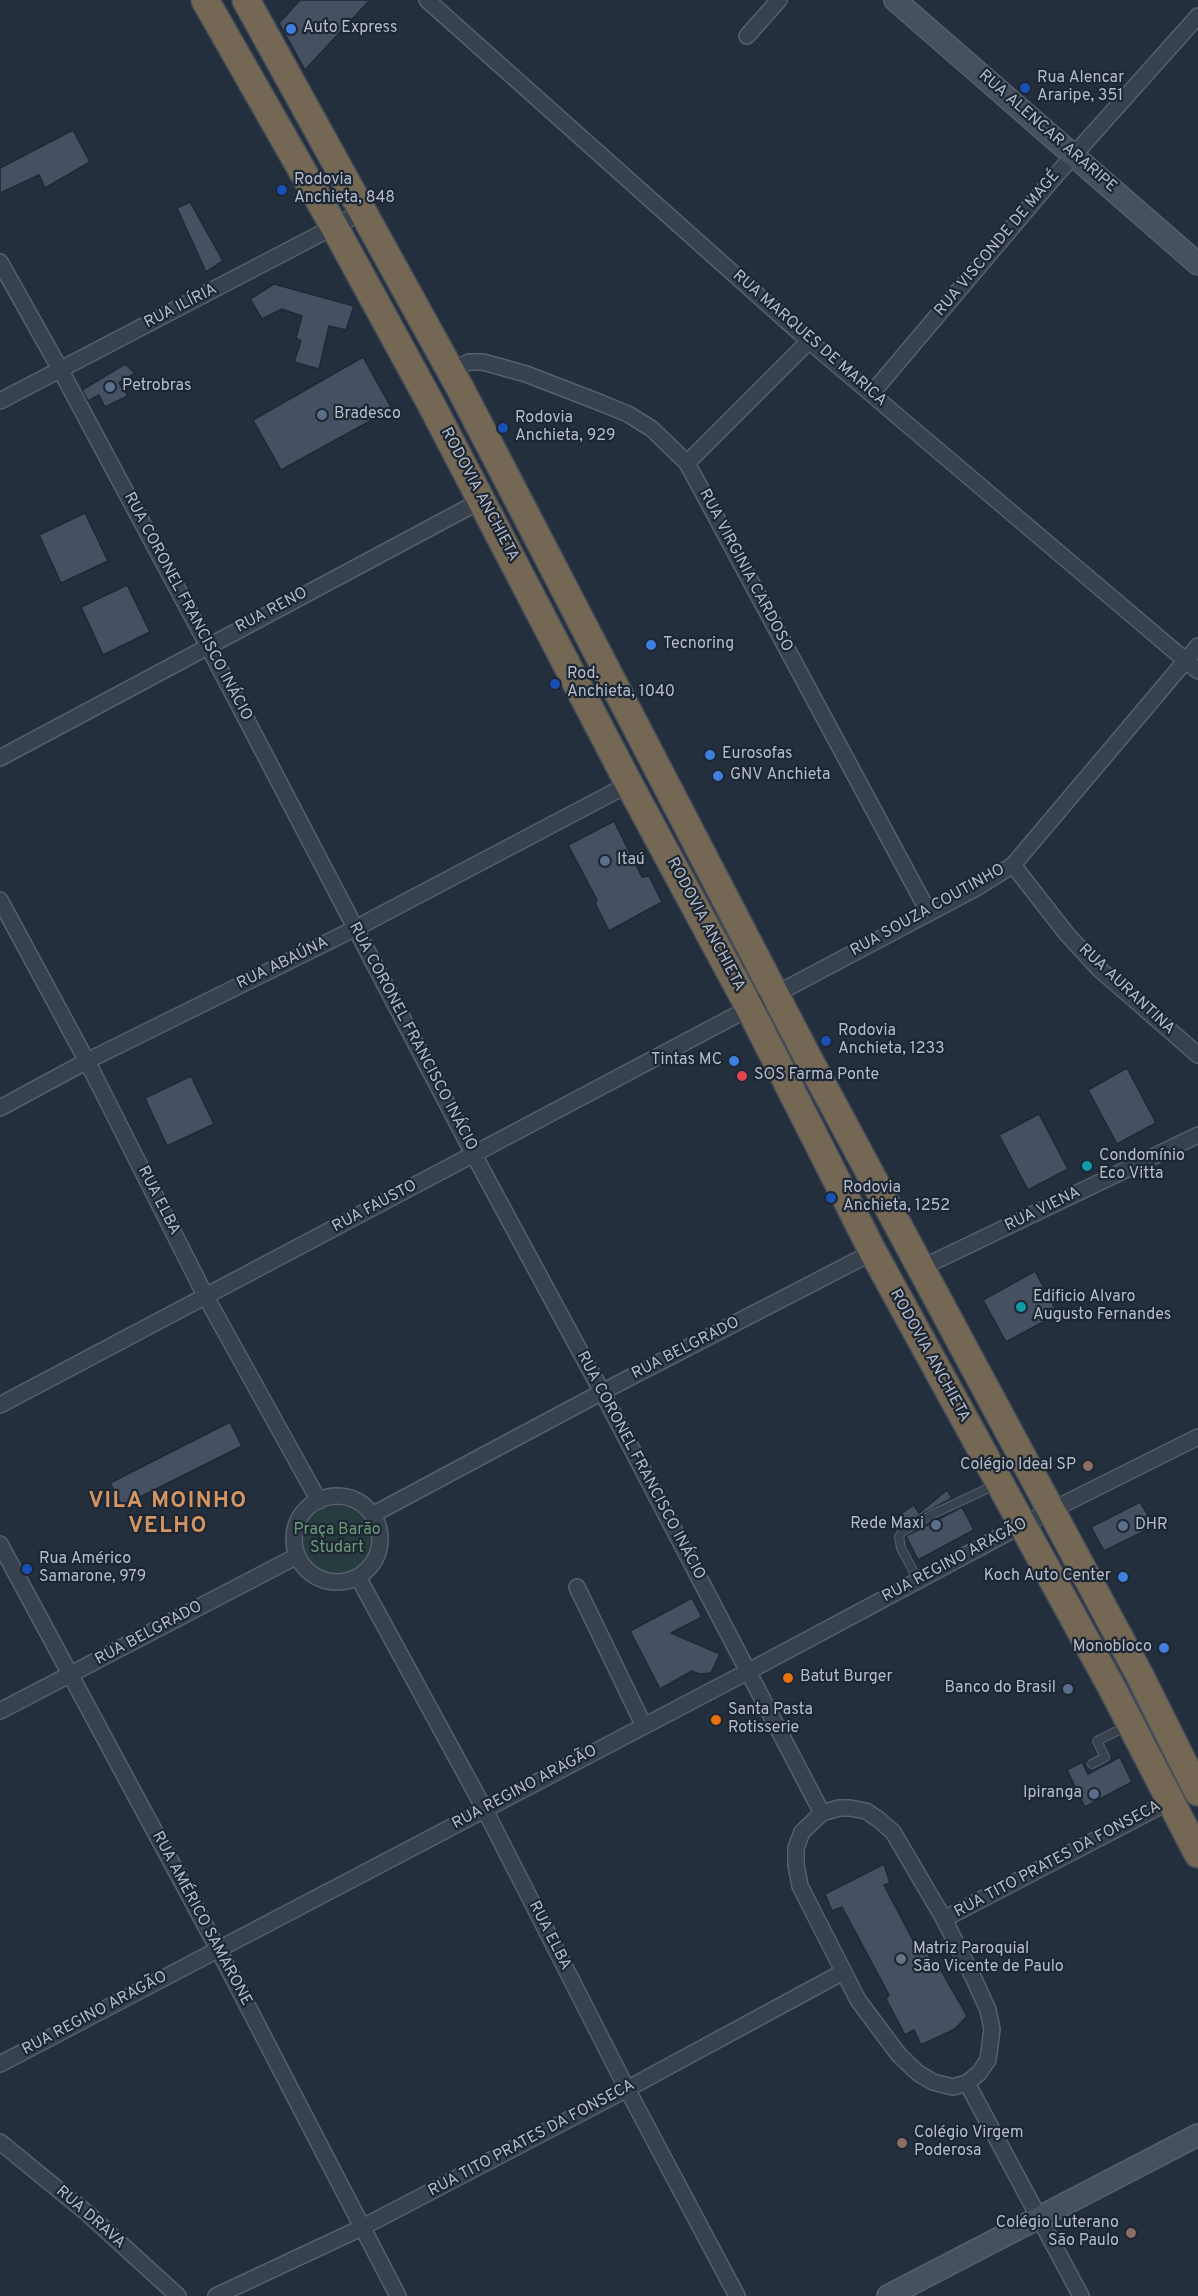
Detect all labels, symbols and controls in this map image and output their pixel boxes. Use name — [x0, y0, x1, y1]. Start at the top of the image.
place label: Auto Express — [303, 19, 398, 39]
marker: Auto Express — [284, 22, 298, 36]
street label: RUA ALENCAR ARARIPE — [974, 67, 1120, 197]
place label: Rua Alencar Araripe, 351 — [1037, 69, 1124, 107]
marker: Rua Alencar Araripe, 351 — [1018, 81, 1032, 95]
street label: RUA VISCONDE DE MAGÉ — [931, 167, 1065, 321]
place label: Rodovia Anchieta, 848 — [294, 171, 395, 209]
marker: Rodovia Anchieta, 848 — [275, 183, 289, 197]
street label: RUA MARQUES DE MARICA — [728, 267, 890, 411]
street label: RUA ILÍRIA — [141, 280, 221, 334]
place label: Petrobras — [122, 377, 191, 397]
marker: Petrobras — [103, 380, 117, 394]
place label: Bradesco — [334, 405, 401, 425]
marker: Bradesco — [315, 408, 329, 422]
place label: Rodovia Anchieta, 929 — [515, 409, 616, 447]
marker: Rodovia Anchieta, 929 — [496, 421, 510, 435]
street label: RODOVIA ANCHIETA — [436, 425, 522, 565]
street label: RUA VIRGINIA CARDOSO — [694, 486, 796, 656]
street label: RUA CORONEL FRANCISCO INÁCIO — [118, 490, 256, 724]
street label: RUA RENO — [233, 584, 311, 638]
place label: Tecnoring — [663, 635, 734, 655]
marker: Tecnoring — [644, 638, 658, 652]
place label: Rod. Anchieta, 1040 — [567, 665, 675, 703]
marker: Rod. Anchieta, 1040 — [548, 677, 562, 691]
place label: Eurosofas — [722, 745, 793, 765]
marker: Eurosofas — [703, 748, 717, 762]
place label: GNV Anchieta — [730, 766, 830, 786]
marker: GNV Anchieta — [711, 769, 725, 783]
place label: Itaú — [617, 851, 645, 871]
marker: Itaú — [598, 854, 612, 868]
street label: RODOVIA ANCHIETA — [662, 855, 748, 995]
street label: RUA SOUZA COUTINHO — [848, 861, 1008, 961]
street label: RUA CORONEL FRANCISCO INÁCIO — [343, 920, 481, 1154]
street label: RUA ABAÚNA — [234, 934, 332, 994]
street label: RUA AURANTINA — [1074, 941, 1178, 1039]
place label: Rodovia Anchieta, 1233 — [838, 1022, 945, 1060]
marker: Rodovia Anchieta, 1233 — [819, 1034, 833, 1048]
place label: Tintas MC — [651, 1051, 722, 1071]
marker: Tintas MC — [727, 1054, 741, 1068]
place label: SOS Farma Ponte — [754, 1066, 879, 1086]
marker: SOS Farma Ponte — [735, 1069, 749, 1083]
place label: Condomínio Eco Vitta — [1099, 1147, 1185, 1185]
marker: Condomínio Eco Vitta — [1080, 1159, 1094, 1173]
street label: RUA ELBA — [132, 1163, 184, 1239]
street label: RUA FAUSTO — [329, 1177, 421, 1237]
place label: Rodovia Anchieta, 1252 — [843, 1179, 950, 1217]
street label: RUA VIENA — [1002, 1183, 1084, 1237]
marker: Rodovia Anchieta, 1252 — [824, 1191, 838, 1205]
street label: RODOVIA ANCHIETA — [885, 1286, 973, 1426]
place label: Edificio Alvaro Augusto Fernandes — [1033, 1288, 1171, 1326]
marker: Edificio Alvaro Augusto Fernandes — [1014, 1300, 1028, 1314]
street label: RUA BELGRADO — [629, 1314, 743, 1384]
street label: RUA CORONEL FRANCISCO INÁCIO — [571, 1349, 709, 1583]
place label: Colégio Ideal SP — [960, 1456, 1076, 1476]
marker: Colégio Ideal SP — [1081, 1459, 1095, 1473]
district label: VILA MOINHO VELHO — [88, 1490, 248, 1542]
place label: Rede Maxi — [850, 1515, 924, 1535]
street label: RUA REGINO ARAGÃO — [879, 1515, 1031, 1607]
place label: DHR — [1135, 1516, 1168, 1536]
marker: Rede Maxi — [929, 1518, 943, 1532]
marker: DHR — [1116, 1519, 1130, 1533]
park label: Praça Barão Studart — [293, 1521, 381, 1559]
place label: Rua Américo Samarone, 979 — [39, 1550, 146, 1588]
marker: Rua Américo Samarone, 979 — [20, 1562, 34, 1576]
place label: Koch Auto Center — [984, 1567, 1111, 1587]
marker: Koch Auto Center — [1116, 1570, 1130, 1584]
street label: RUA BELGRADO — [92, 1598, 206, 1670]
place label: Monobloco — [1073, 1638, 1152, 1658]
marker: Monobloco — [1157, 1641, 1171, 1655]
place label: Batut Burger — [800, 1668, 893, 1688]
marker: Batut Burger — [781, 1671, 795, 1685]
place label: Banco do Brasil — [944, 1679, 1056, 1699]
marker: Banco do Brasil — [1061, 1682, 1075, 1696]
place label: Santa Pasta Rotisserie — [728, 1701, 813, 1739]
marker: Santa Pasta Rotisserie — [709, 1713, 723, 1727]
street label: RUA REGINO ARAGÃO — [449, 1742, 601, 1834]
place label: Ipiranga — [1023, 1784, 1082, 1804]
marker: Ipiranga — [1087, 1787, 1101, 1801]
street label: RUA TITO PRATES DA FONSECA — [952, 1797, 1164, 1923]
street label: RUA AMÉRICO SAMARONE — [147, 1828, 255, 2010]
street label: RUA ELBA — [523, 1898, 575, 1974]
place label: Matriz Paroquial São Vicente de Paulo — [913, 1940, 1064, 1978]
marker: Matriz Paroquial São Vicente de Paulo — [894, 1952, 908, 1966]
street label: RUA REGINO ARAGÃO — [19, 1968, 171, 2060]
street label: RUA TITO PRATES DA FONSECA — [426, 2076, 638, 2202]
place label: Colégio Virgem Poderosa — [914, 2124, 1023, 2162]
marker: Colégio Virgem Poderosa — [895, 2136, 909, 2150]
street label: RUA DRAVA — [51, 2183, 129, 2253]
place label: Colégio Luterano São Paulo — [996, 2214, 1119, 2252]
marker: Colégio Luterano São Paulo — [1124, 2226, 1138, 2240]

